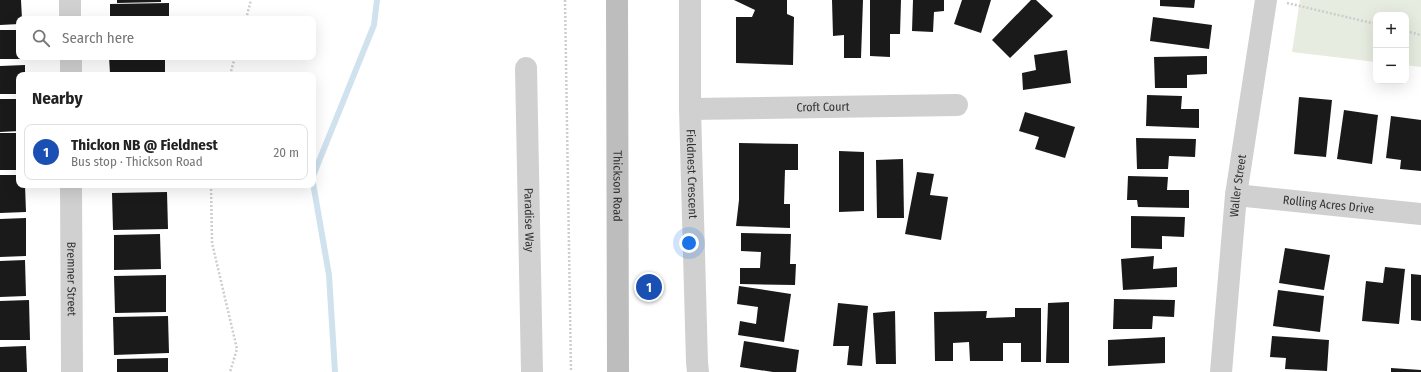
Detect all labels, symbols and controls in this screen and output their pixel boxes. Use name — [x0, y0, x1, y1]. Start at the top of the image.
map controls — [1373, 12, 1409, 84]
button: + — [1373, 12, 1409, 48]
search box — [16, 16, 316, 60]
icon: search — [30, 27, 52, 49]
text: Search here — [62, 29, 134, 47]
button: − — [1373, 48, 1409, 84]
text: Nearby — [32, 88, 83, 109]
street label: Croft Court — [796, 100, 850, 114]
street label: Fieldnest Crescent — [684, 129, 700, 219]
text: Thickon NB @ Fieldnest — [71, 136, 218, 154]
text: 1 — [43, 145, 49, 160]
text: 20 m — [273, 145, 299, 160]
street label: Thickson Road — [610, 150, 625, 222]
street label: Waller Street — [1227, 153, 1249, 218]
text: Bus stop · Thickson Road — [71, 154, 203, 169]
street label: Paradise Way — [521, 188, 537, 253]
street label: Rolling Acres Drive — [1282, 193, 1375, 216]
your location — [679, 233, 699, 253]
street label: Bremner Street — [64, 242, 79, 316]
pin: 1 — [636, 272, 662, 302]

